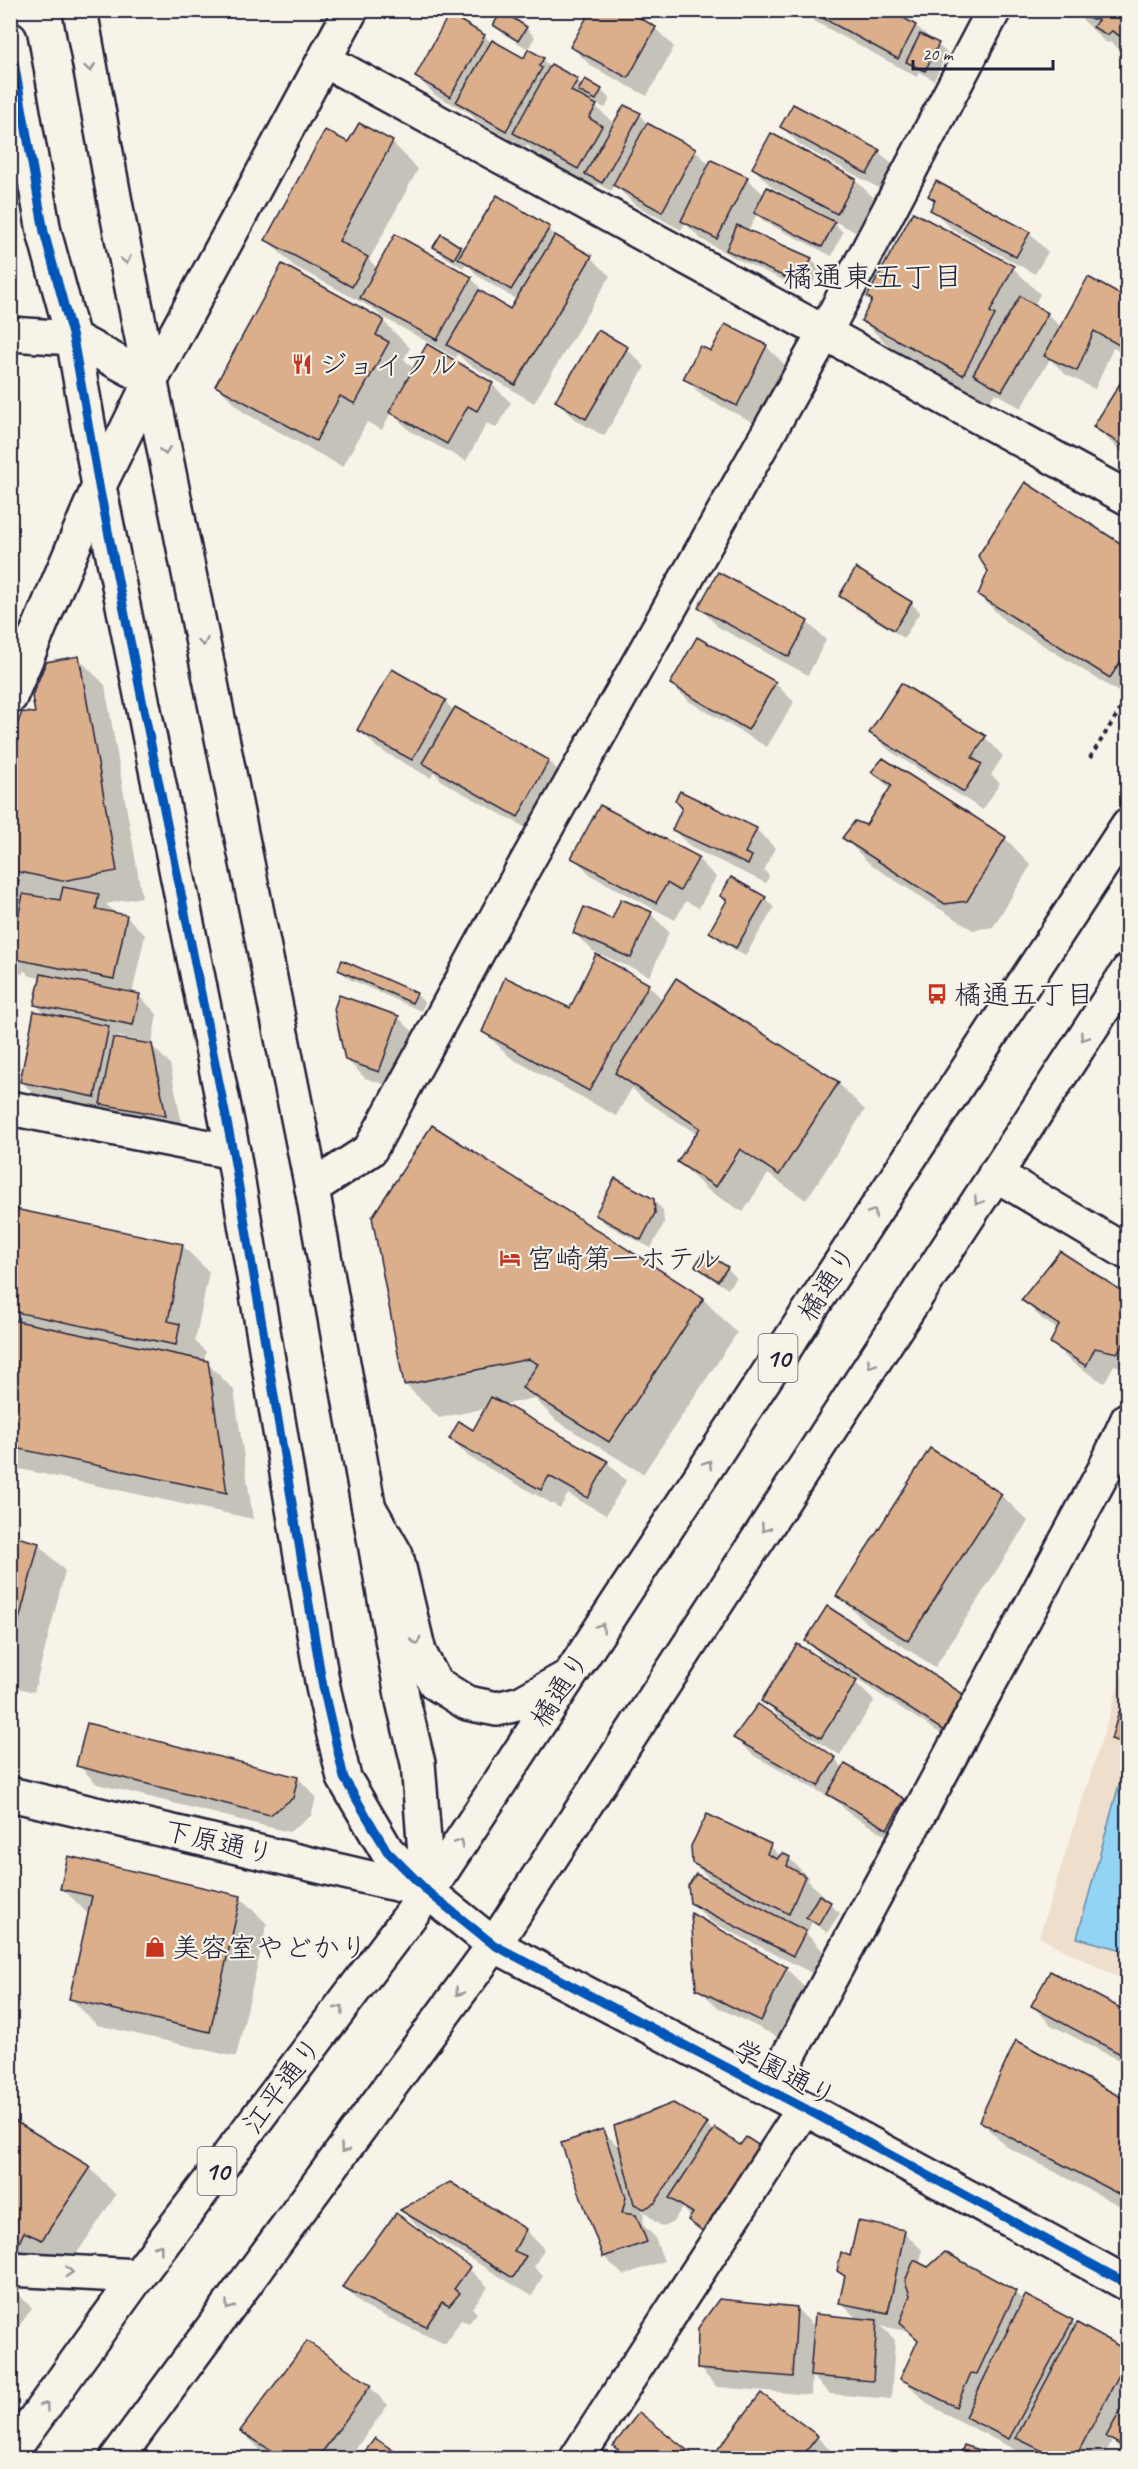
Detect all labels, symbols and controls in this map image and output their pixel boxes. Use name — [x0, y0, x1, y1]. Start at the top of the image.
scale bar — [913, 33, 1052, 71]
text: 20 m — [922, 43, 955, 65]
one-way arrow — [83, 63, 96, 73]
one-way arrow — [119, 254, 132, 264]
district label: 橘通東五丁目 — [783, 258, 963, 296]
place label: ジョイフル — [319, 347, 458, 382]
restaurant icon: ジョイフル — [290, 352, 314, 376]
one-way arrow — [158, 445, 171, 455]
one-way arrow — [196, 637, 209, 647]
place label: 橘通五丁目 — [954, 977, 1094, 1012]
bus stop icon: 橘通五丁目 — [925, 982, 949, 1006]
one-way arrow — [1080, 1031, 1091, 1042]
one-way arrow — [974, 1194, 985, 1205]
one-way arrow — [866, 1209, 877, 1220]
street label: 橘通り — [789, 1238, 865, 1328]
place label: 宮崎第一ホテル — [527, 1241, 722, 1276]
hotel icon: 宮崎第一ホテル — [498, 1246, 522, 1270]
road number: 10 — [758, 1334, 798, 1382]
one-way arrow — [867, 1358, 879, 1368]
one-way arrow — [701, 1460, 713, 1470]
one-way arrow — [761, 1521, 772, 1532]
one-way arrow — [594, 1623, 606, 1633]
one-way arrow — [409, 1635, 421, 1646]
street label: 橘通り — [522, 1644, 598, 1734]
street label: 下原通り — [160, 1812, 278, 1872]
one-way arrow — [453, 1839, 464, 1850]
place label: 美容室やどかり — [172, 1930, 368, 1965]
shop icon: 美容室やどかり — [143, 1935, 167, 1959]
one-way arrow — [456, 1985, 467, 1996]
one-way arrow — [332, 2004, 343, 2015]
street label: 江平通り — [234, 2030, 330, 2140]
street label: 学園通り — [727, 2031, 843, 2115]
one-way arrow — [340, 2142, 351, 2153]
road number: 10 — [198, 2147, 236, 2195]
one-way arrow — [151, 2244, 162, 2255]
one-way arrow — [64, 2265, 73, 2278]
one-way arrow — [225, 2299, 236, 2310]
one-way arrow — [37, 2402, 48, 2413]

